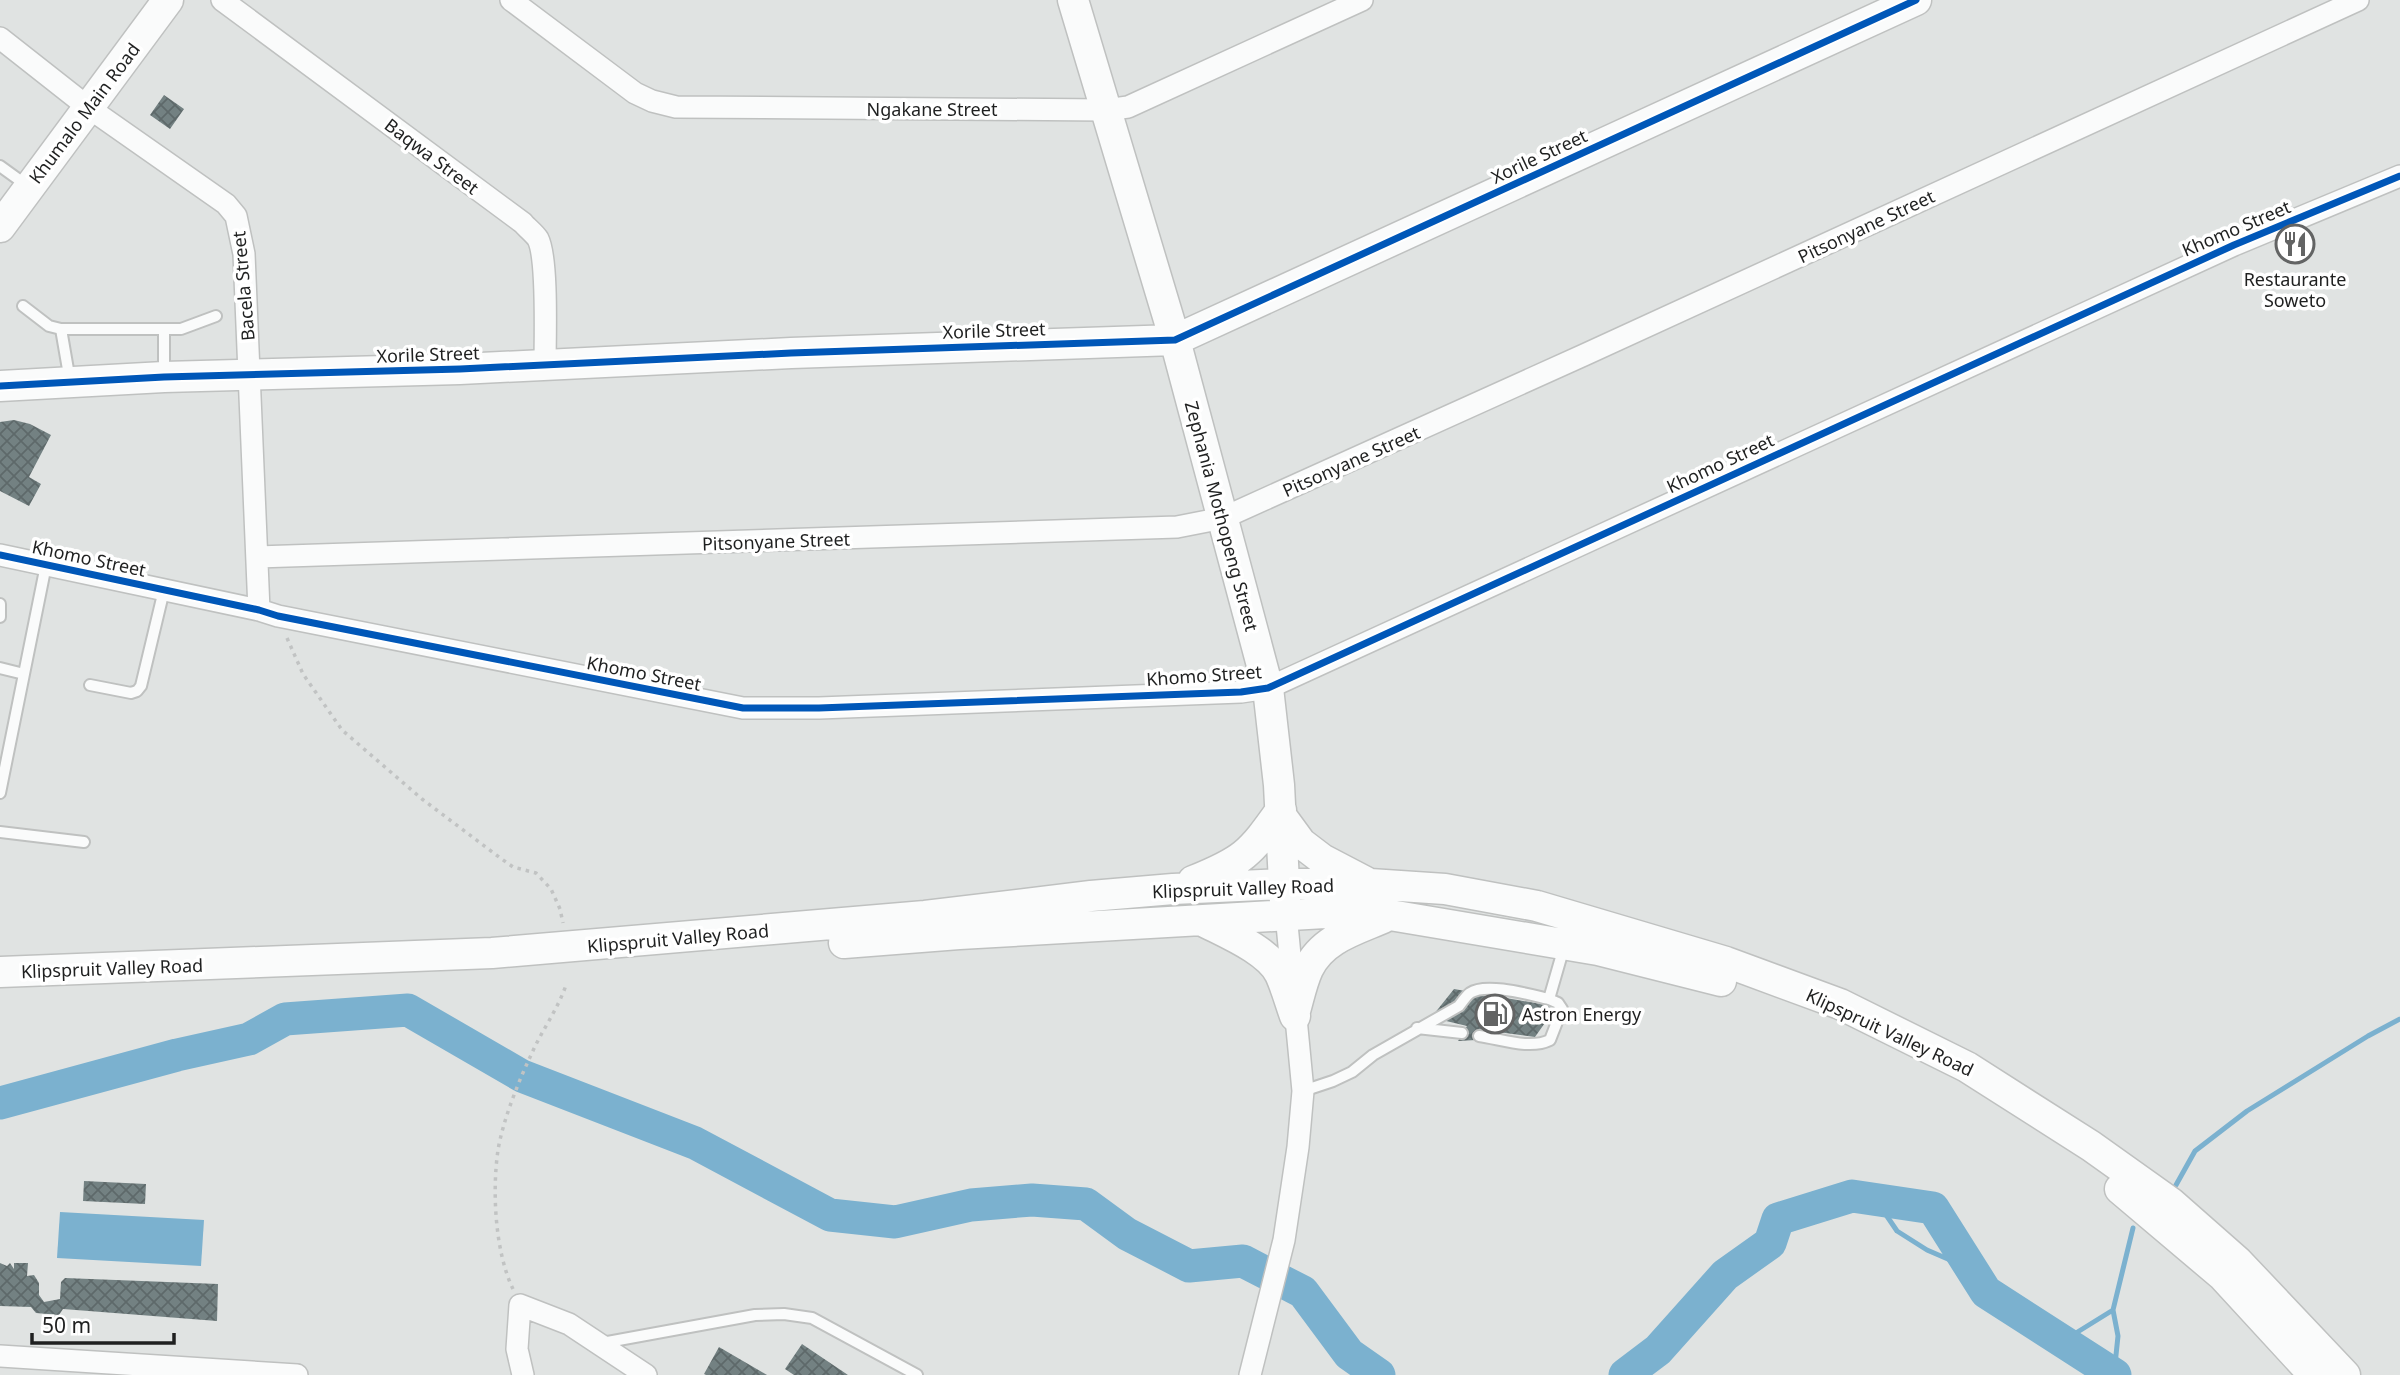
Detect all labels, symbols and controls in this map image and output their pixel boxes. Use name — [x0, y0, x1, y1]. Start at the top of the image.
street label: Khumalo Main Road — [23, 38, 145, 188]
street label: Ngakane Street — [867, 97, 998, 121]
street label: Baqwa Street — [380, 113, 484, 200]
street label: Xorile Street — [1487, 123, 1591, 189]
street label: Pitsonyane Street — [1794, 184, 1939, 268]
street label: Khomo Street — [2178, 194, 2294, 262]
restaurant icon: Restaurante Soweto — [2274, 223, 2316, 265]
street label: Bacela Street — [226, 230, 260, 342]
place label: Restaurante Soweto — [2244, 267, 2346, 312]
street label: Xorile Street — [942, 316, 1047, 344]
street label: Xorile Street — [376, 340, 481, 368]
street label: Zephania Mothopeng Street — [1180, 398, 1264, 634]
street label: Pitsonyane Street — [1278, 420, 1424, 502]
street label: Khomo Street — [1662, 427, 1778, 498]
street label: Pitsonyane Street — [702, 526, 851, 556]
street label: Khomo Street — [30, 534, 149, 582]
street label: Khomo Street — [585, 650, 704, 696]
street label: Khomo Street — [1145, 659, 1263, 691]
street label: Klipspruit Valley Road — [1151, 873, 1335, 903]
street label: Klipspruit Valley Road — [586, 918, 770, 958]
street label: Klipspruit Valley Road — [20, 953, 204, 983]
street label: Klipspruit Valley Road — [1802, 983, 1978, 1081]
fuel station icon: Astron Energy — [1474, 993, 1516, 1035]
place label: Astron Energy — [1522, 1002, 1642, 1026]
scale bar — [32, 1302, 173, 1346]
text: 50 m — [42, 1311, 91, 1339]

